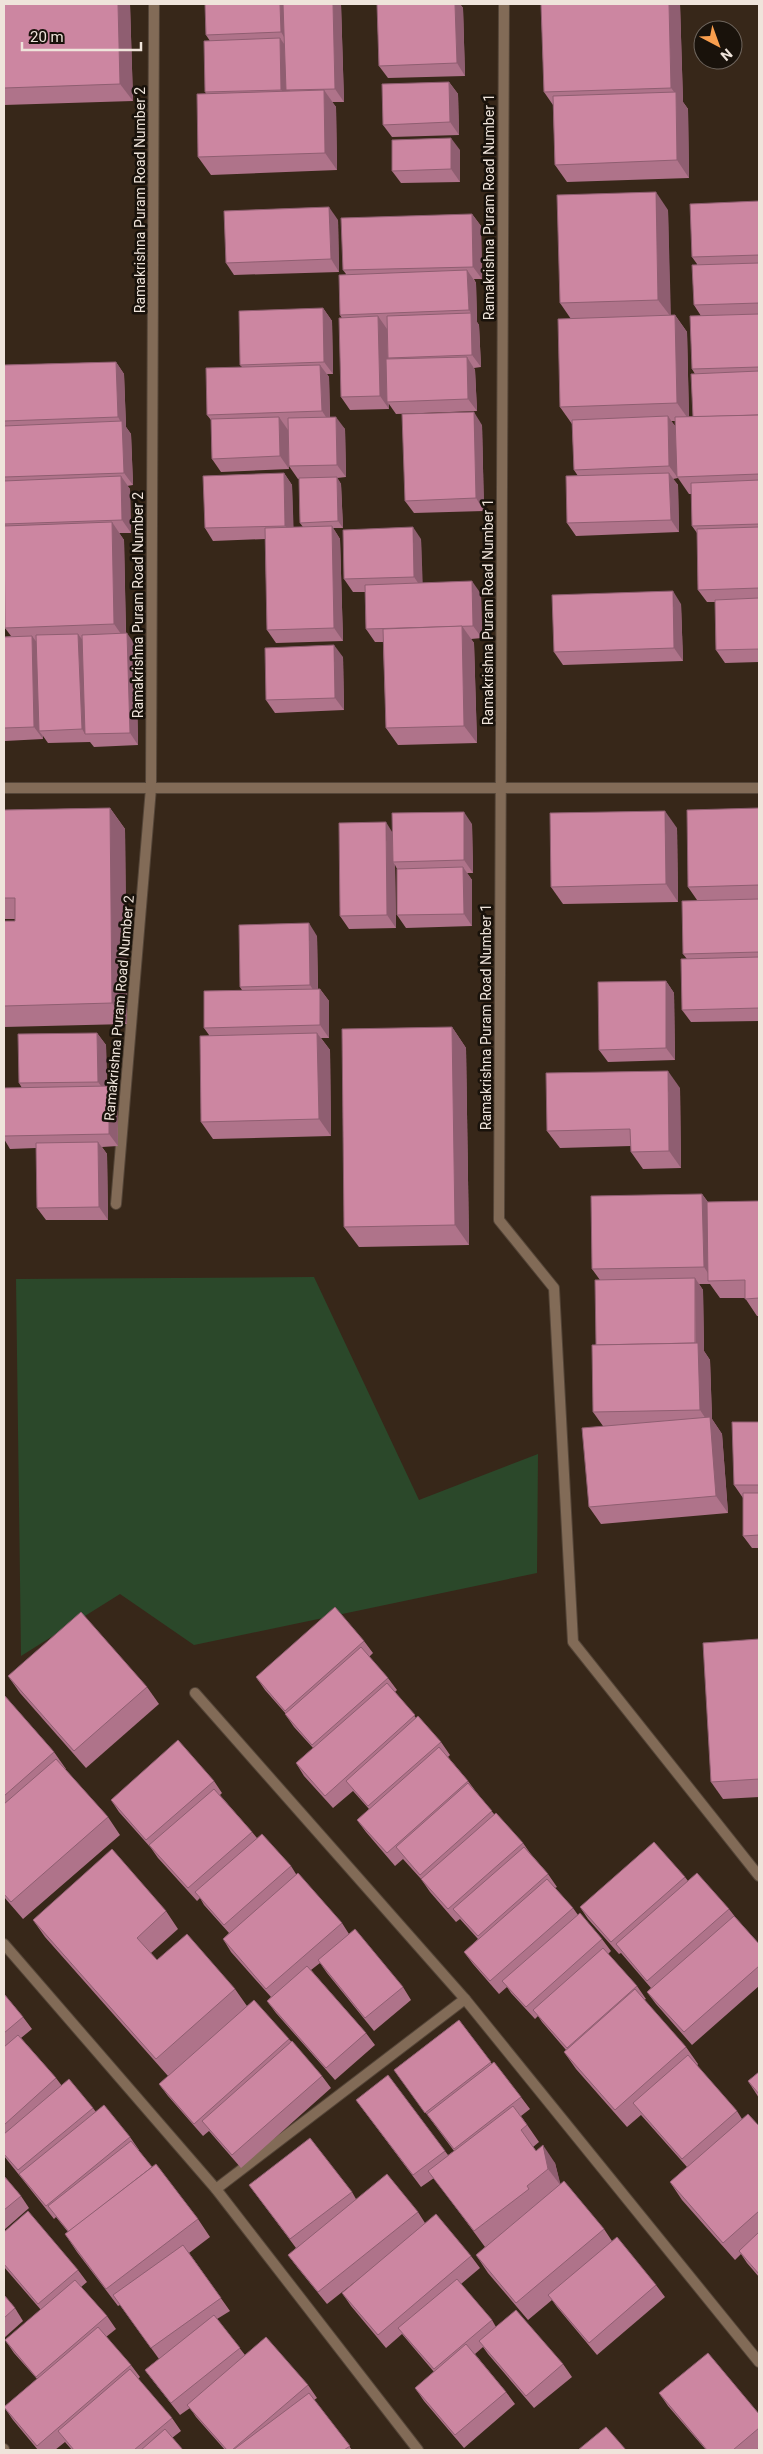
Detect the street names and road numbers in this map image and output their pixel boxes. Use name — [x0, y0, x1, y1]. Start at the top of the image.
street label: Ramakrishna Puram Road Number 2 — [132, 87, 148, 313]
street label: Ramakrishna Puram Road Number 1 — [481, 94, 497, 320]
street label: Ramakrishna Puram Road Number 2 — [130, 492, 146, 718]
street label: Ramakrishna Puram Road Number 1 — [480, 499, 496, 725]
street label: Ramakrishna Puram Road Number 2 — [101, 894, 137, 1122]
street label: Ramakrishna Puram Road Number 1 — [478, 904, 494, 1130]

